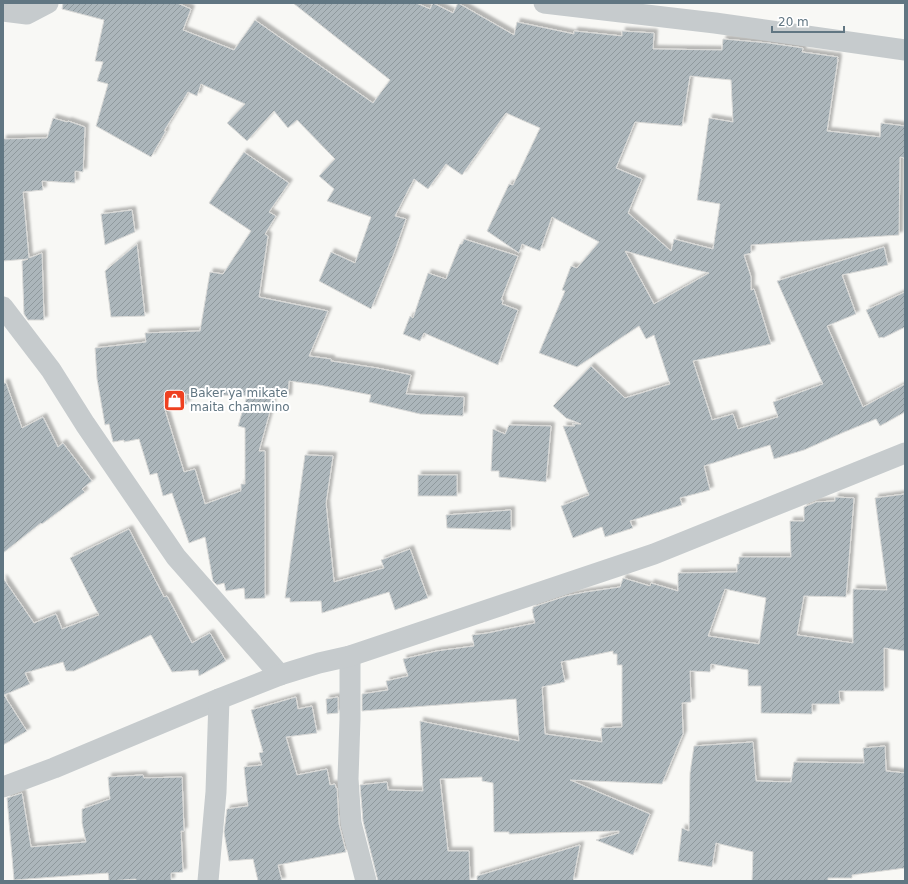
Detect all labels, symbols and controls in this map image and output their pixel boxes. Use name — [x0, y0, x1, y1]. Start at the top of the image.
scale bar — [772, 8, 844, 34]
text: 20 m — [778, 15, 809, 29]
place label: Baker ya mikate maita chamwino — [190, 386, 290, 414]
shop icon: Baker ya mikate maita chamwino — [161, 387, 187, 413]

